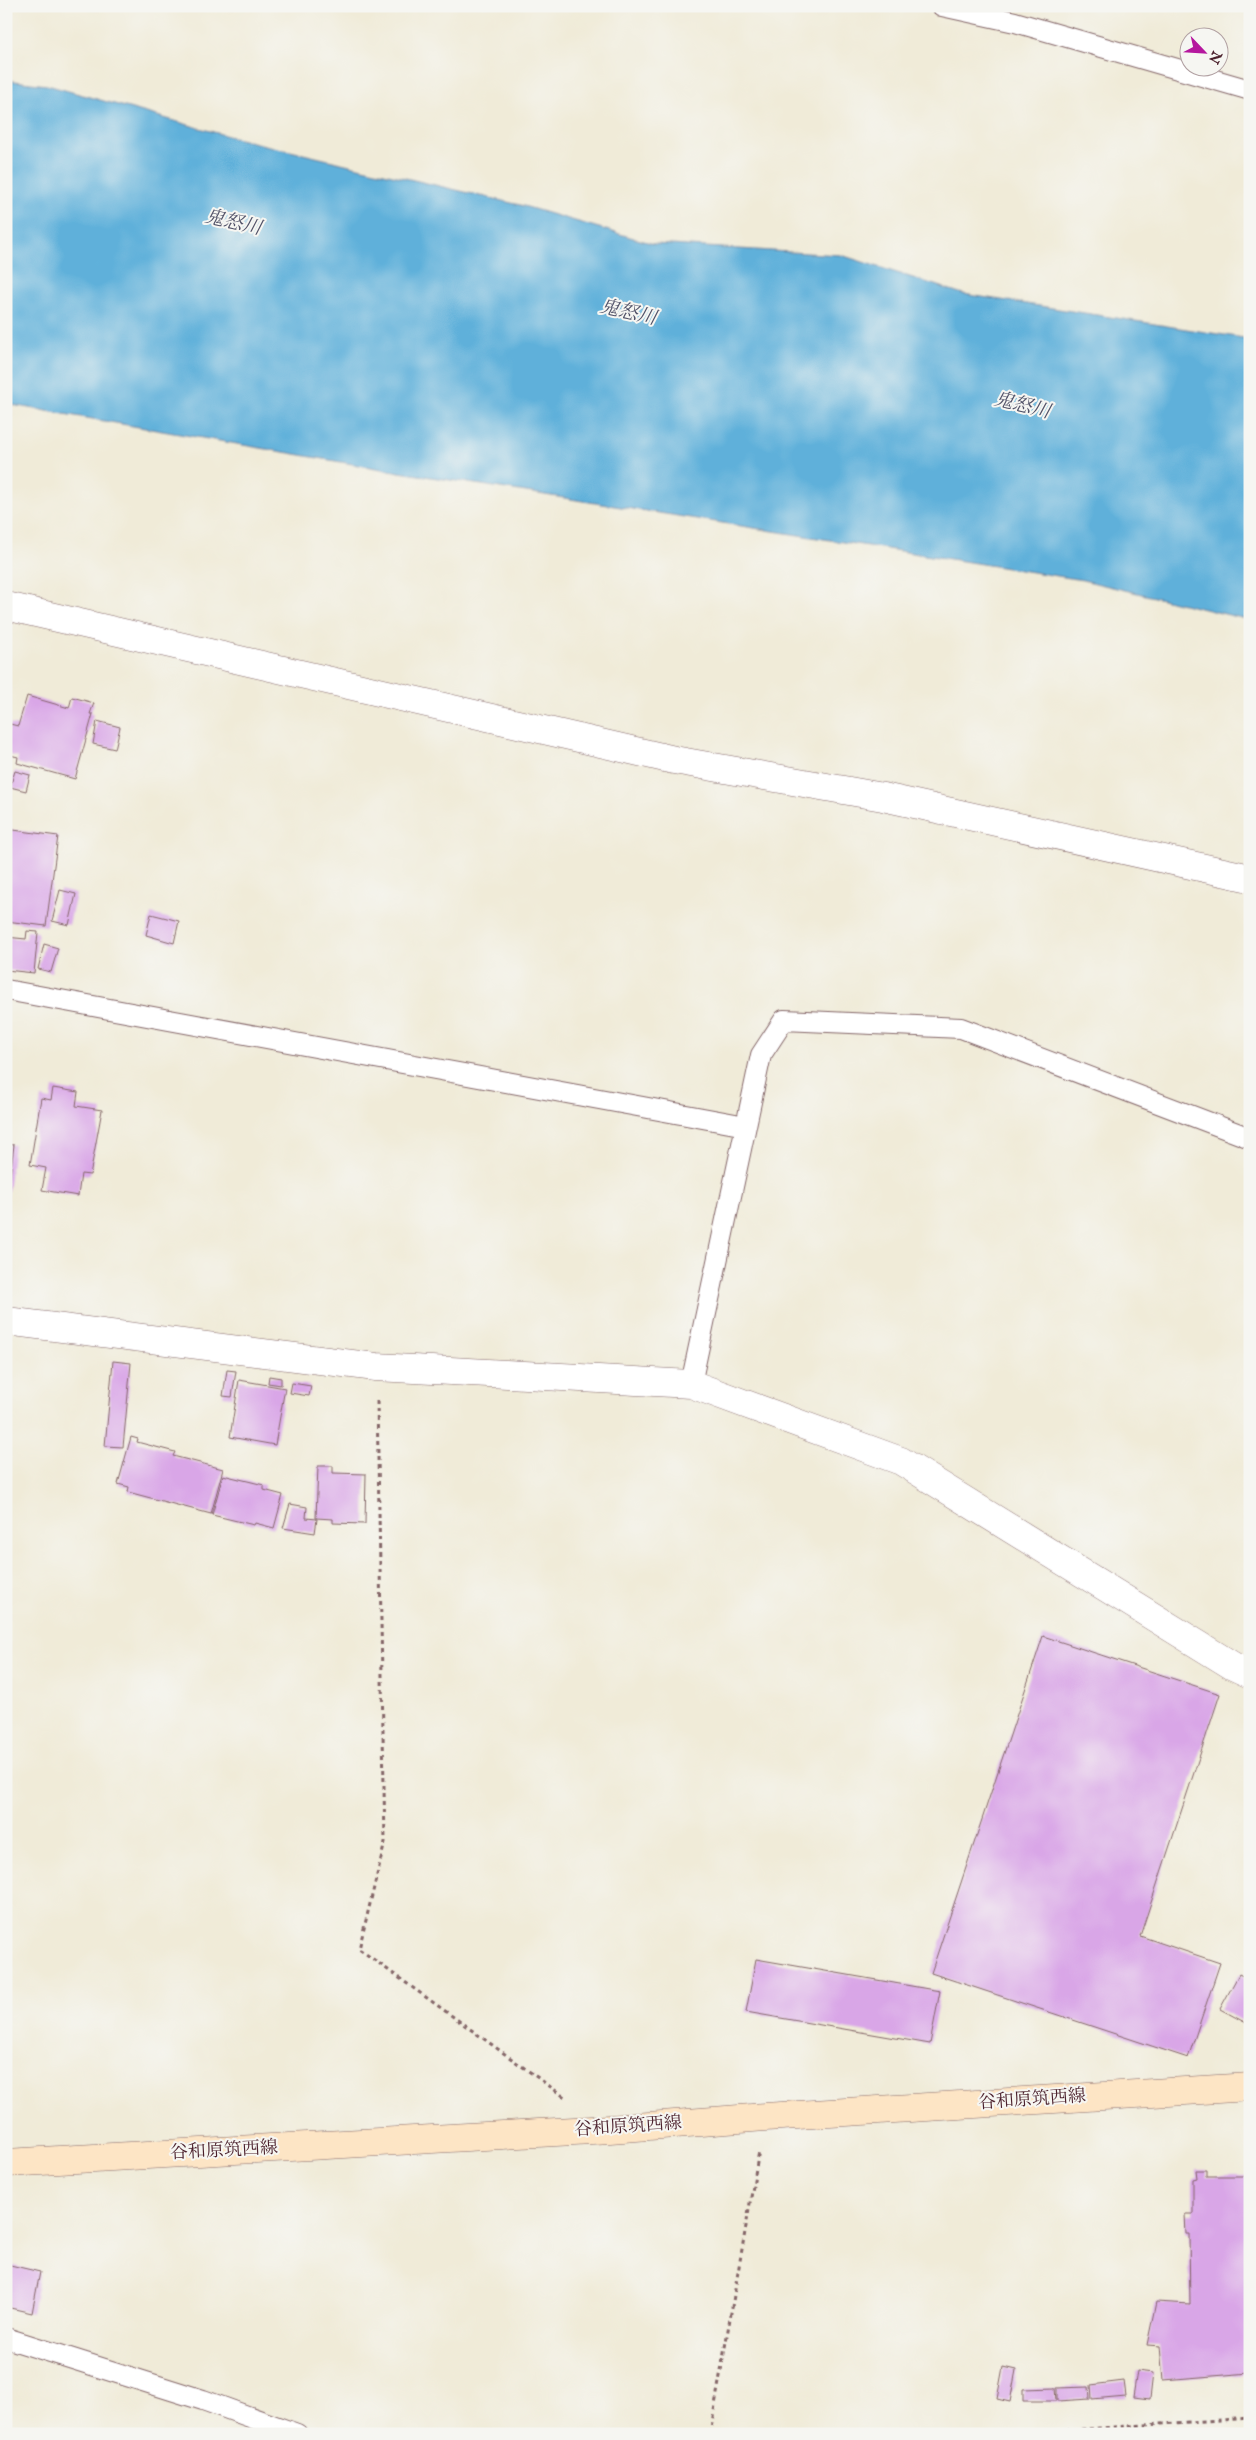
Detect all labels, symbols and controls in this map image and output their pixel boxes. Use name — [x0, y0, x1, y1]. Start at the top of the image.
north arrow — [1178, 28, 1228, 78]
text: N — [1204, 47, 1226, 66]
water label: 鬼怒川 — [203, 205, 265, 242]
water label: 鬼怒川 — [598, 295, 660, 332]
water label: 鬼怒川 — [991, 387, 1054, 425]
street label: 谷和原筑西線 — [977, 2085, 1087, 2115]
street label: 谷和原筑西線 — [573, 2112, 683, 2142]
street label: 谷和原筑西線 — [169, 2137, 279, 2165]

